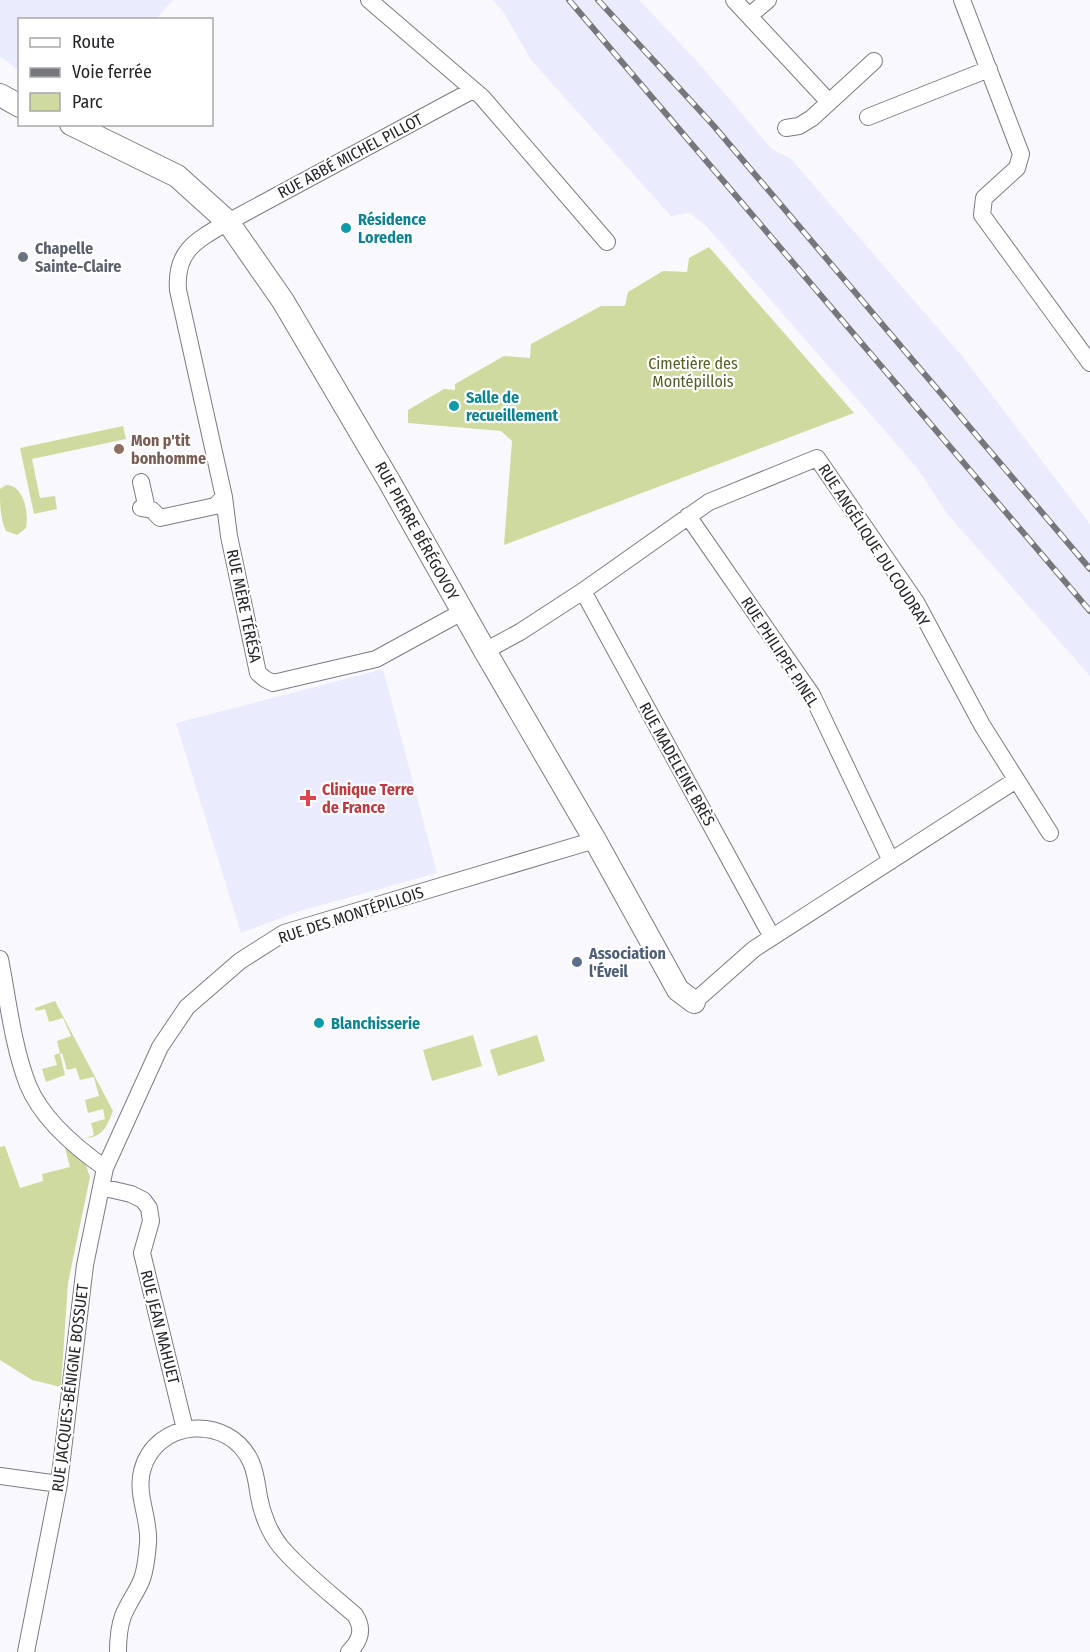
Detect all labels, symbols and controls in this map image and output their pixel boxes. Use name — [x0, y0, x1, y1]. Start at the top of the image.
legend — [18, 18, 213, 126]
text: Route — [72, 31, 115, 53]
text: Voie ferrée — [72, 61, 152, 83]
text: Parc — [72, 91, 103, 113]
street label: RUE ABBÉ MICHEL PILLOT — [274, 110, 426, 202]
place label: Résidence Loreden — [358, 210, 426, 247]
marker: Résidence Loreden — [339, 221, 353, 235]
place label: Chapelle Sainte-Claire — [35, 239, 121, 276]
marker: Chapelle Sainte-Claire — [16, 250, 30, 264]
park label: Cimetière des Montépillois — [648, 354, 738, 391]
place label: Salle de recueillement — [466, 388, 558, 425]
marker: Salle de recueillement — [447, 399, 461, 413]
place label: Mon p'tit bonhomme — [131, 431, 206, 468]
marker: Mon p'tit bonhomme — [112, 442, 126, 456]
street label: RUE PIERRE BÉRÉGOVOY — [371, 459, 463, 603]
street label: RUE ANGÉLIQUE DU COUDRAY — [814, 460, 934, 630]
street label: RUE MÈRE TÉRÉSA — [223, 548, 265, 665]
street label: RUE PHILIPPE PINEL — [737, 593, 823, 711]
street label: RUE MADELEINE BRÈS — [635, 699, 719, 829]
place label: Clinique Terre de France — [322, 780, 414, 817]
marker: Clinique Terre de France — [299, 789, 317, 807]
street label: RUE DES MONTÉPILLOIS — [276, 883, 426, 947]
place label: Association l'Éveil — [588, 944, 666, 981]
marker: Association l'Éveil — [570, 955, 584, 969]
place label: Blanchisserie — [331, 1014, 420, 1033]
marker: Blanchisserie — [312, 1016, 326, 1030]
street label: RUE JEAN MAHUET — [137, 1268, 183, 1387]
street label: RUE JACQUES-BÉNIGNE BOSSUET — [48, 1282, 92, 1493]

